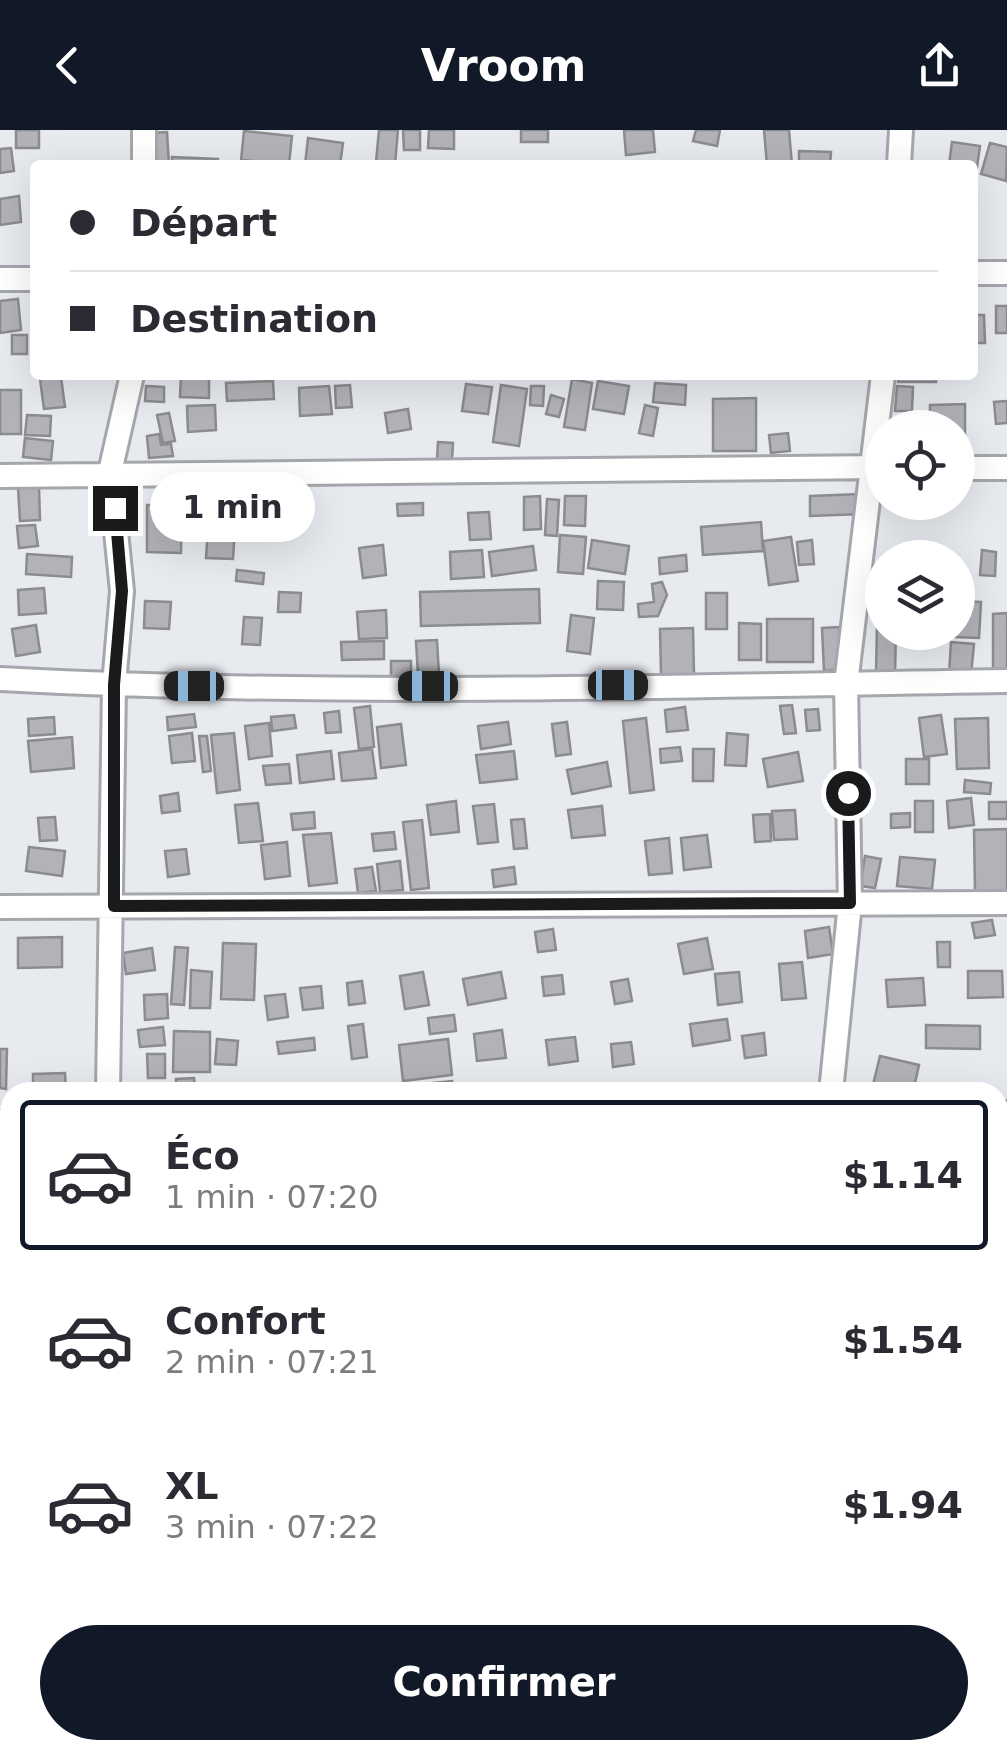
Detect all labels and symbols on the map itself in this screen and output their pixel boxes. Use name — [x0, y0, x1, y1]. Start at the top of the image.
callout: 1 min — [150, 473, 315, 543]
route end — [93, 486, 138, 531]
car — [588, 670, 648, 700]
car — [164, 671, 224, 701]
car — [398, 671, 458, 701]
route start — [826, 771, 871, 816]

